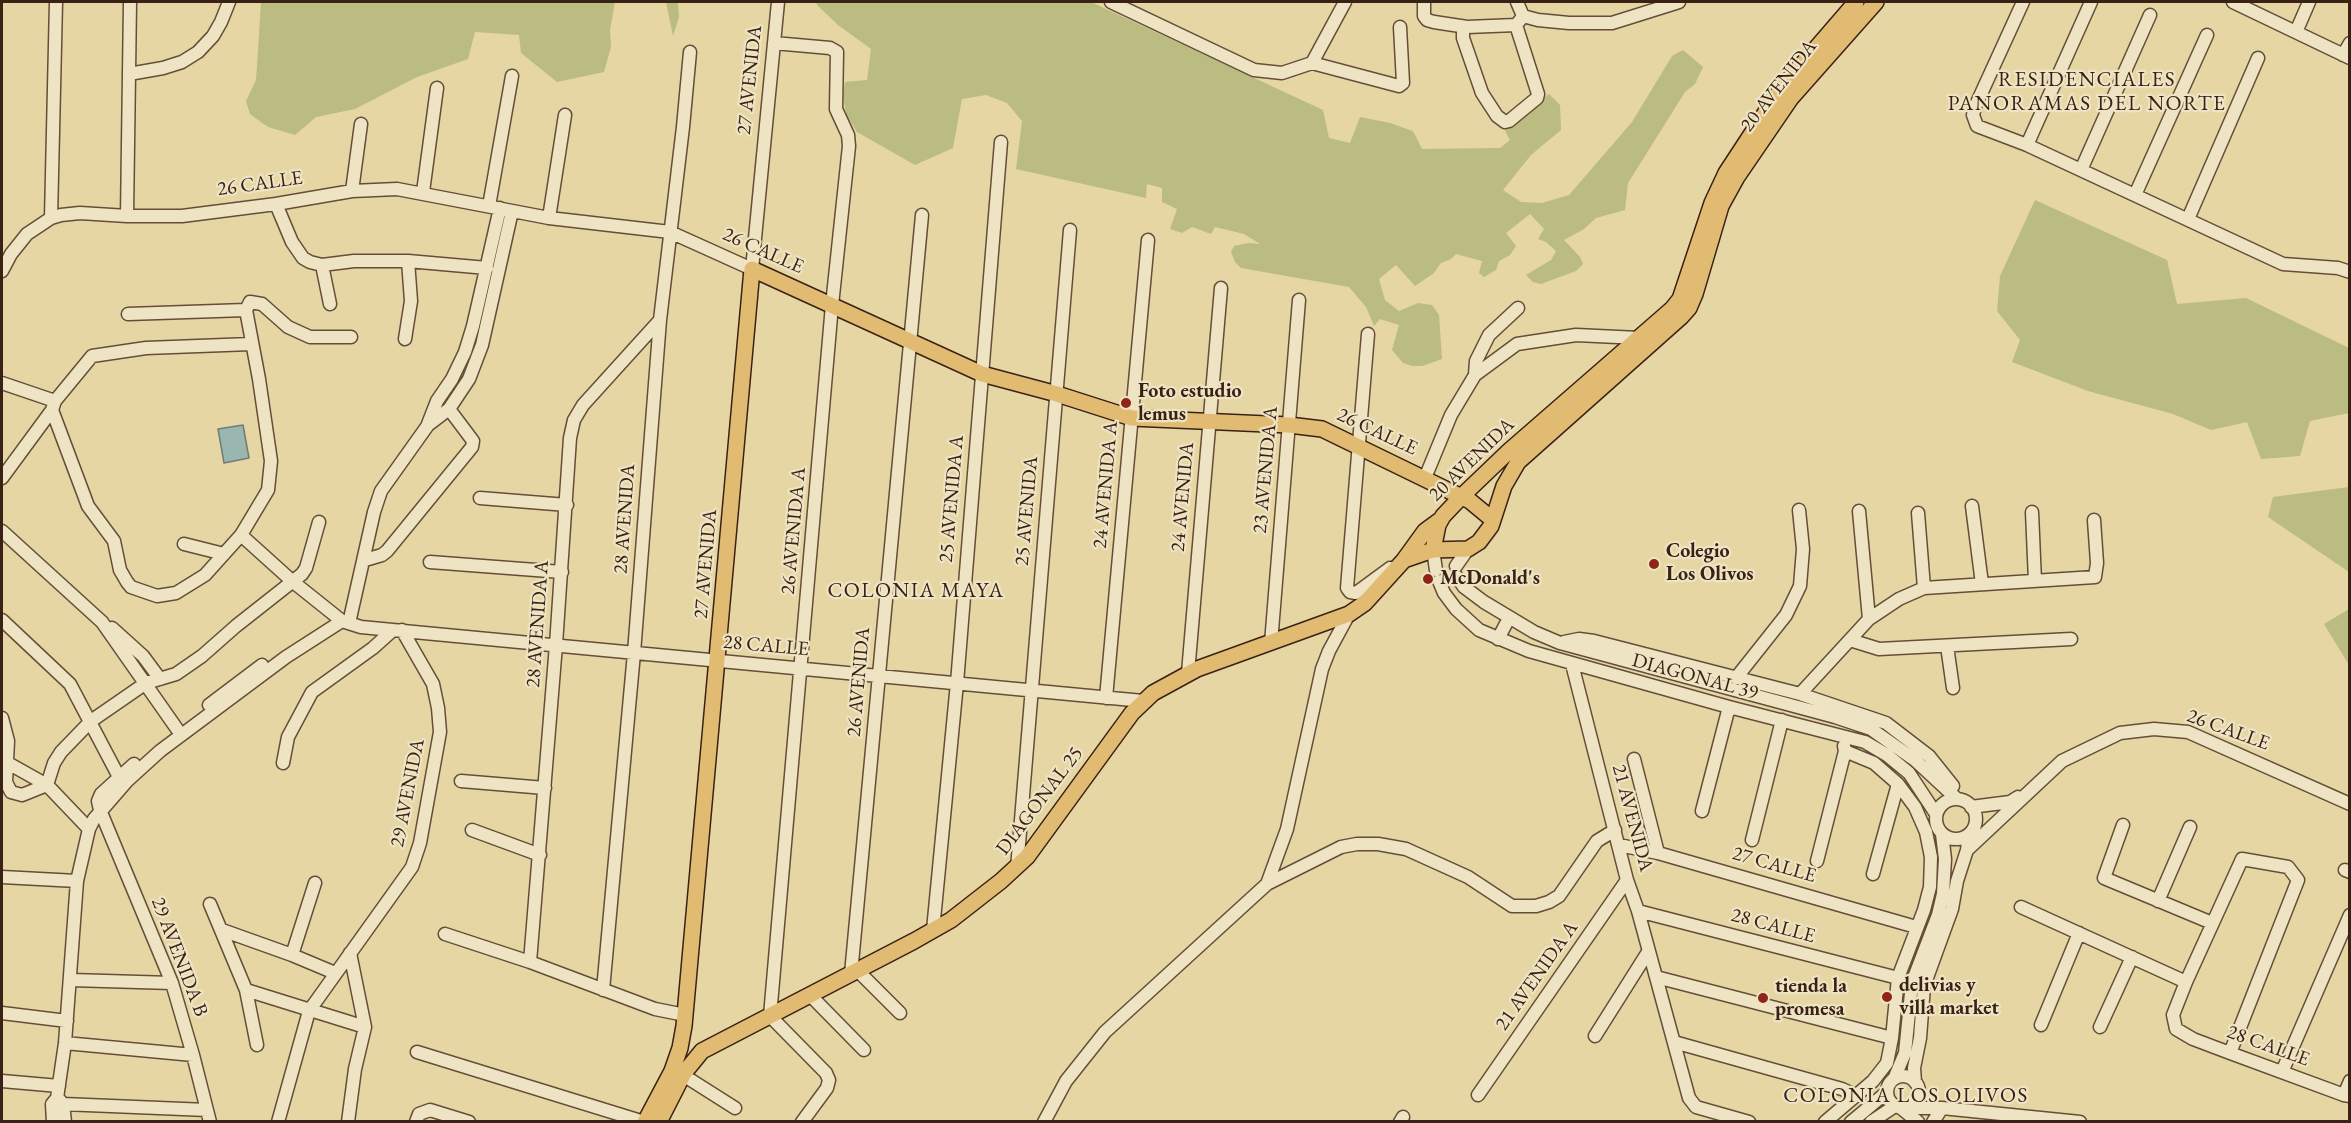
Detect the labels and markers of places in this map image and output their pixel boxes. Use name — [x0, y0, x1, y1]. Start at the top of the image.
place label: Foto estudio lemus — [1138, 380, 1242, 427]
marker: Foto estudio lemus — [1119, 396, 1133, 410]
place label: Colegio Los Olivos — [1666, 540, 1753, 587]
marker: Colegio Los Olivos — [1647, 557, 1661, 571]
place label: McDonald's — [1440, 567, 1540, 591]
marker: McDonald's — [1421, 572, 1435, 586]
place label: delivias y villa market — [1899, 974, 1999, 1021]
place label: tienda la promesa — [1775, 975, 1847, 1022]
marker: delivias y villa market — [1880, 990, 1894, 1004]
marker: tienda la promesa — [1756, 991, 1770, 1005]

